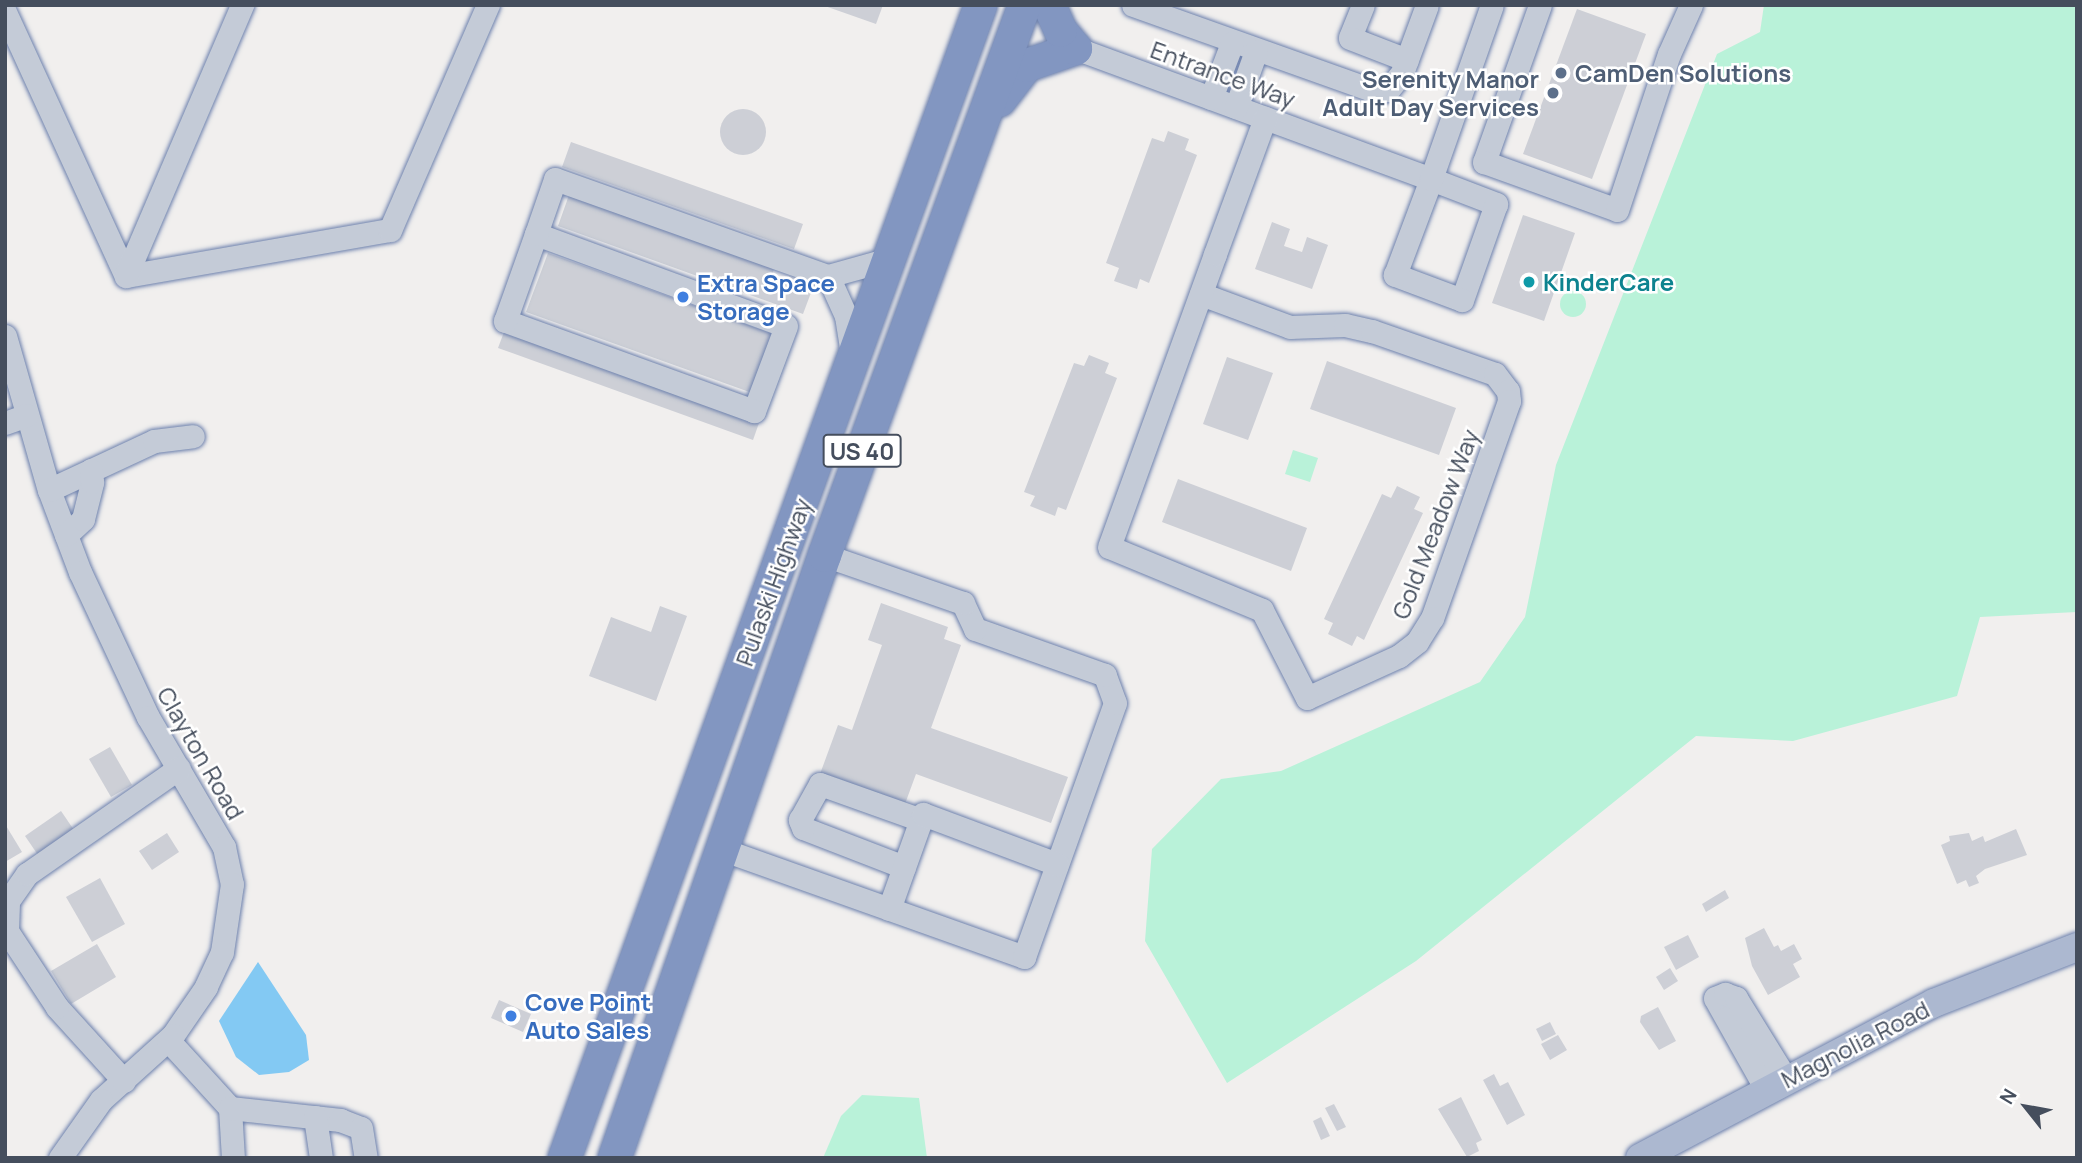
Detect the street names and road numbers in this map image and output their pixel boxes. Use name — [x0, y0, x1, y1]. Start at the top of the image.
street label: Entrance Way — [1147, 35, 1299, 113]
street label: Gold Meadow Way — [1386, 425, 1484, 623]
road number: US 40 — [822, 432, 902, 471]
street label: Pulaski Highway — [729, 494, 817, 670]
street label: Clayton Road — [151, 682, 251, 824]
street label: Magnolia Road — [1776, 994, 1934, 1094]

